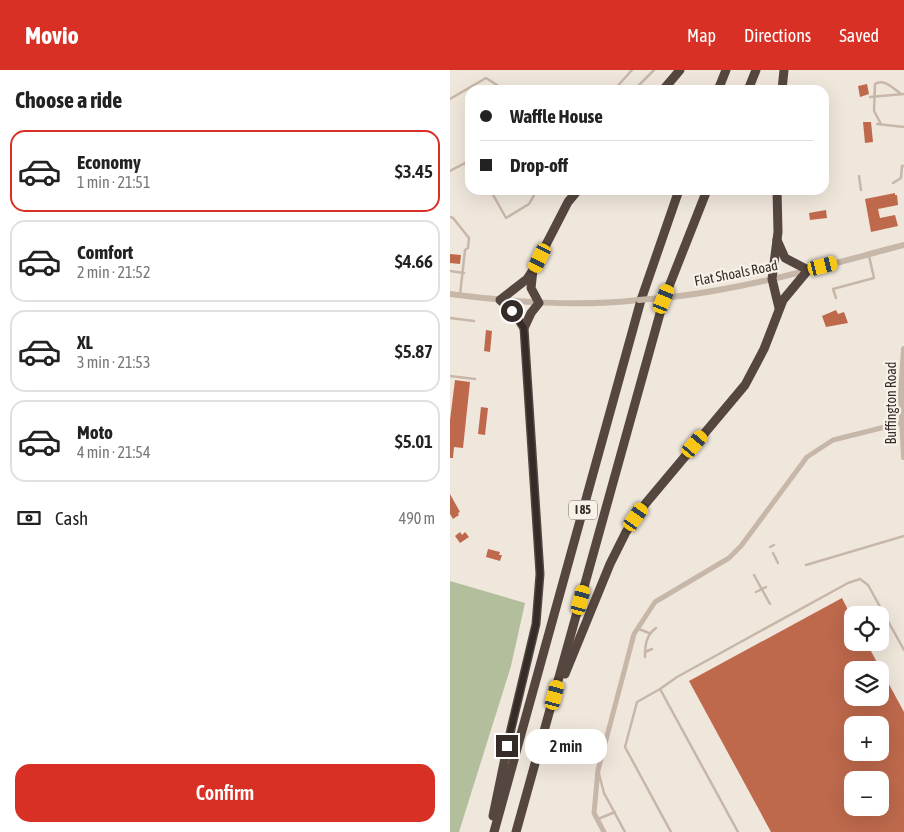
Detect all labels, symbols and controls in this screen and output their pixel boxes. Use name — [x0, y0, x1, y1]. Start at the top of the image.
text: Movio — [25, 22, 79, 49]
text: Map — [687, 25, 716, 46]
text: Directions — [744, 25, 811, 46]
text: Saved — [839, 25, 879, 46]
text: Choose a ride — [15, 87, 122, 113]
text: Waffle House — [510, 105, 603, 127]
icon: car — [17, 149, 62, 194]
text: Economy — [77, 151, 141, 173]
text: Drop-off — [510, 154, 568, 176]
text: $3.45 — [395, 160, 433, 182]
text: 1 min · 21:51 — [77, 173, 150, 191]
icon: car — [17, 239, 62, 284]
text: Comfort — [77, 241, 133, 263]
car — [526, 241, 553, 275]
text: $4.66 — [395, 250, 433, 272]
car — [806, 255, 839, 277]
street label: Flat Shoals Road — [693, 257, 779, 289]
text: 2 min · 21:52 — [77, 263, 150, 281]
car — [651, 282, 676, 316]
route start — [501, 300, 523, 322]
icon: car — [17, 329, 62, 374]
text: XL — [77, 331, 93, 353]
text: $5.87 — [395, 340, 433, 362]
text: 3 min · 21:53 — [77, 353, 150, 371]
street label: Buffington Road — [883, 362, 899, 444]
icon: car — [17, 419, 62, 464]
text: Moto — [77, 421, 113, 443]
car — [679, 428, 710, 460]
text: $5.01 — [395, 430, 433, 452]
text: 4 min · 21:54 — [77, 443, 150, 461]
road number: I 85 — [569, 500, 597, 520]
car — [621, 500, 650, 534]
icon: cash — [15, 504, 43, 532]
text: Cash — [55, 507, 88, 529]
text: 490 m — [399, 509, 435, 527]
car — [569, 584, 592, 616]
map controls — [844, 606, 889, 816]
button: locate — [844, 606, 889, 651]
button: layers — [844, 661, 889, 706]
car — [543, 679, 566, 711]
button: + — [844, 716, 889, 761]
callout: 2 min — [524, 728, 607, 764]
route end — [496, 735, 518, 757]
text: 2 min — [550, 737, 582, 755]
button: Confirm — [15, 764, 435, 822]
button: − — [844, 771, 889, 816]

